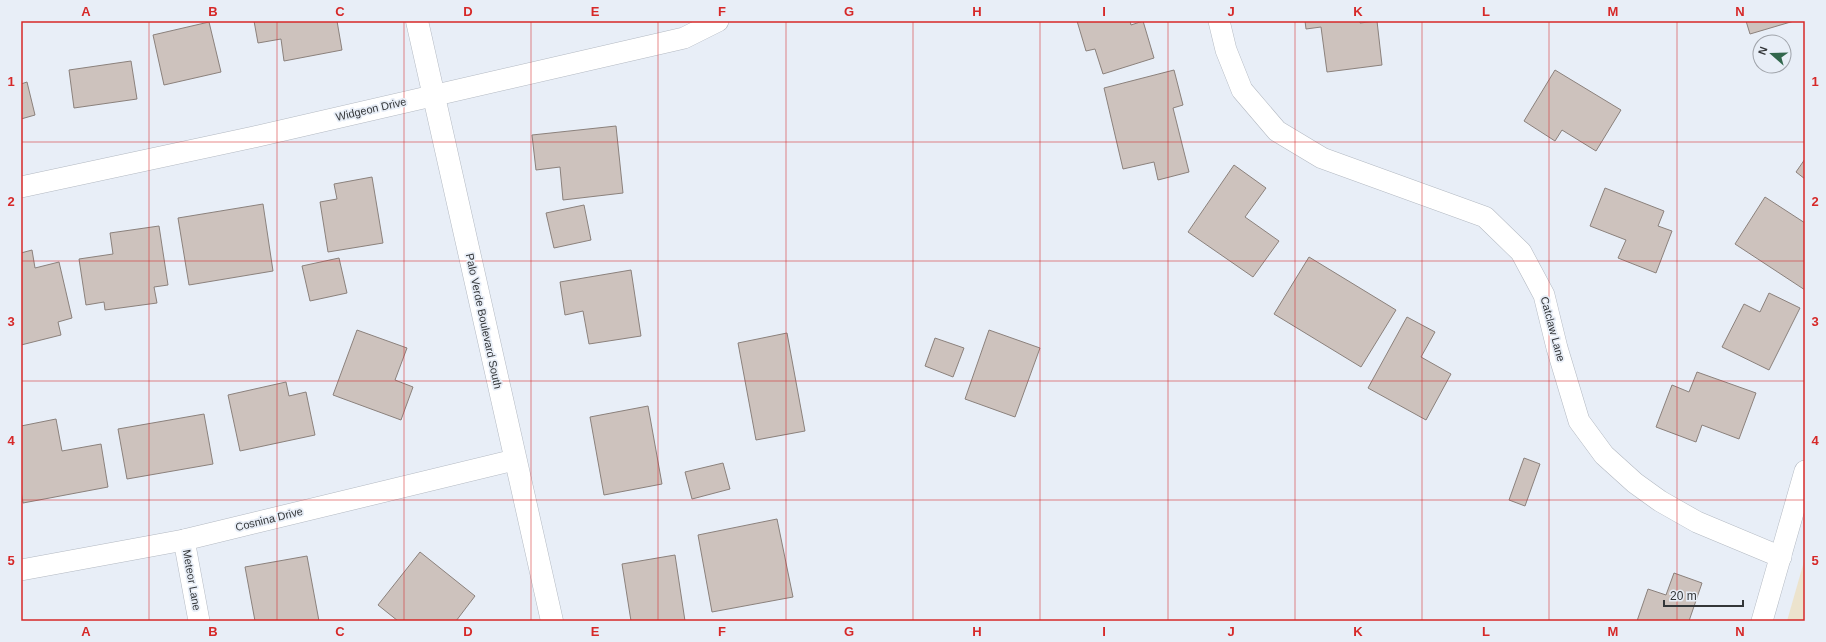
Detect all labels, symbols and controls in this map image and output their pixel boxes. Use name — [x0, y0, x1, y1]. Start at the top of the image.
text: A — [81, 4, 91, 19]
text: B — [208, 4, 218, 19]
text: C — [335, 4, 345, 19]
text: D — [463, 4, 473, 19]
text: E — [591, 4, 600, 19]
text: F — [718, 4, 726, 19]
text: G — [844, 4, 854, 19]
text: H — [972, 4, 982, 19]
text: I — [1102, 4, 1106, 19]
text: J — [1227, 4, 1235, 19]
text: K — [1353, 4, 1363, 19]
text: L — [1482, 4, 1490, 19]
text: M — [1608, 4, 1618, 19]
text: N — [1735, 4, 1745, 19]
north arrow — [1752, 34, 1792, 74]
text: N — [1756, 45, 1770, 56]
text: 1 — [7, 74, 15, 89]
text: 1 — [1811, 74, 1819, 89]
street label: Widgeon Drive — [335, 95, 407, 123]
text: 2 — [7, 194, 15, 209]
text: 2 — [1811, 194, 1819, 209]
street label: Palo Verde Boulevard South — [464, 252, 504, 390]
street label: Catclaw Lane — [1539, 295, 1567, 363]
text: 3 — [7, 314, 15, 329]
text: 3 — [1811, 314, 1819, 329]
text: 4 — [7, 433, 15, 448]
text: 4 — [1811, 433, 1819, 448]
street label: Cosnina Drive — [234, 505, 304, 533]
street label: Meteor Lane — [181, 549, 203, 611]
text: 5 — [7, 553, 15, 568]
text: 5 — [1811, 553, 1819, 568]
scale bar — [1664, 582, 1743, 608]
text: 20 m — [1670, 589, 1697, 603]
text: A — [81, 624, 91, 639]
text: B — [208, 624, 218, 639]
text: C — [335, 624, 345, 639]
text: D — [463, 624, 473, 639]
text: E — [591, 624, 600, 639]
text: F — [718, 624, 726, 639]
text: G — [844, 624, 854, 639]
text: H — [972, 624, 982, 639]
text: I — [1102, 624, 1106, 639]
text: J — [1227, 624, 1235, 639]
text: K — [1353, 624, 1363, 639]
text: L — [1482, 624, 1490, 639]
text: M — [1608, 624, 1618, 639]
text: N — [1735, 624, 1745, 639]

